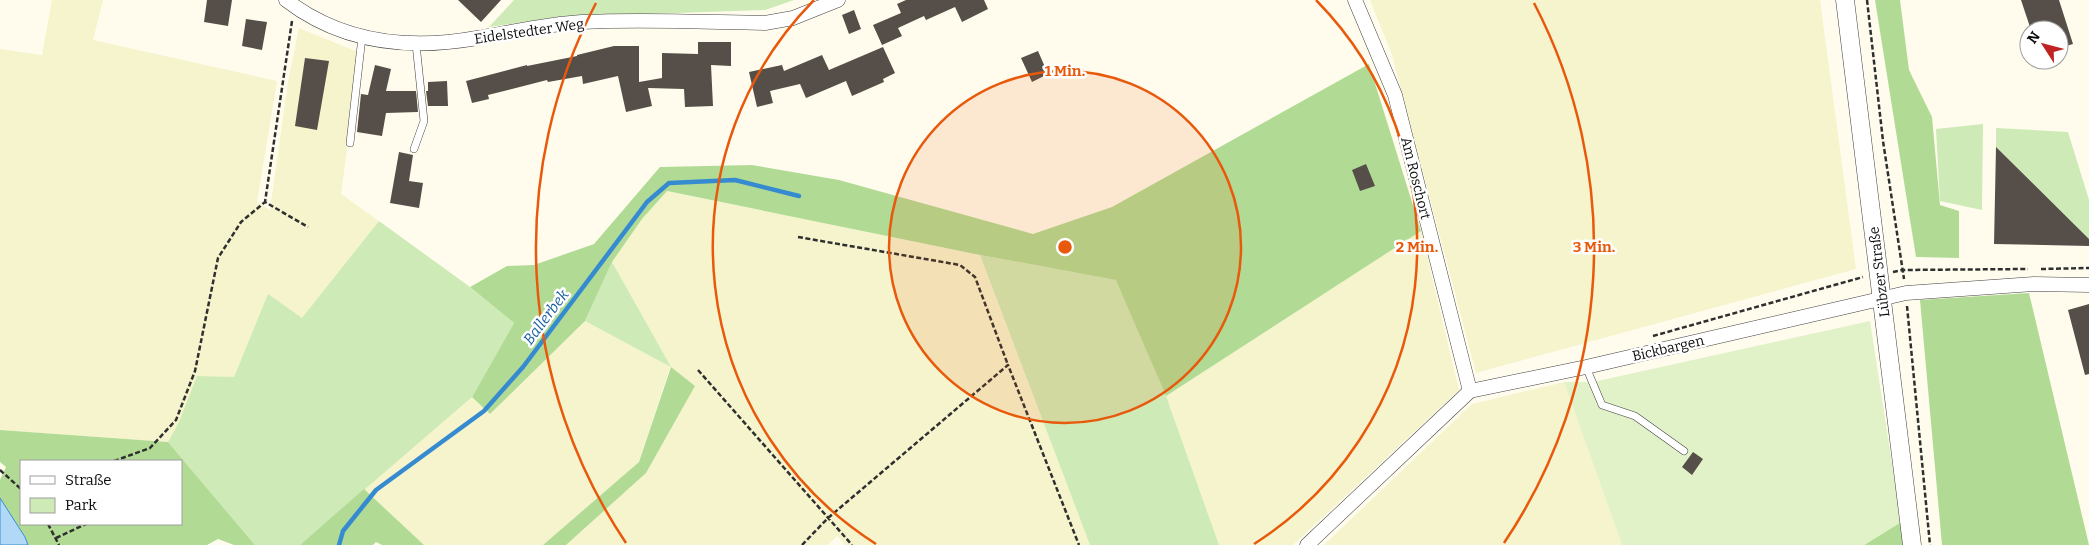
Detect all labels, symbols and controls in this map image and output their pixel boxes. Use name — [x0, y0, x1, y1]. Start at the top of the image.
street label: Eidelstedter Weg — [473, 15, 585, 48]
north arrow — [2019, 20, 2069, 70]
text: N — [2024, 28, 2044, 47]
text: 1 Min. — [1045, 62, 1085, 80]
street label: Am Roschort — [1397, 135, 1434, 221]
street label: Lübzer Straße — [1866, 226, 1893, 318]
centre of rings — [1056, 238, 1074, 256]
text: 2 Min. — [1396, 238, 1438, 256]
text: 3 Min. — [1573, 238, 1615, 256]
water label: Ballerbek — [520, 285, 573, 348]
street label: Bickbargen — [1630, 332, 1706, 365]
legend — [20, 460, 182, 525]
text: Straße — [65, 471, 111, 489]
text: Park — [65, 496, 97, 514]

